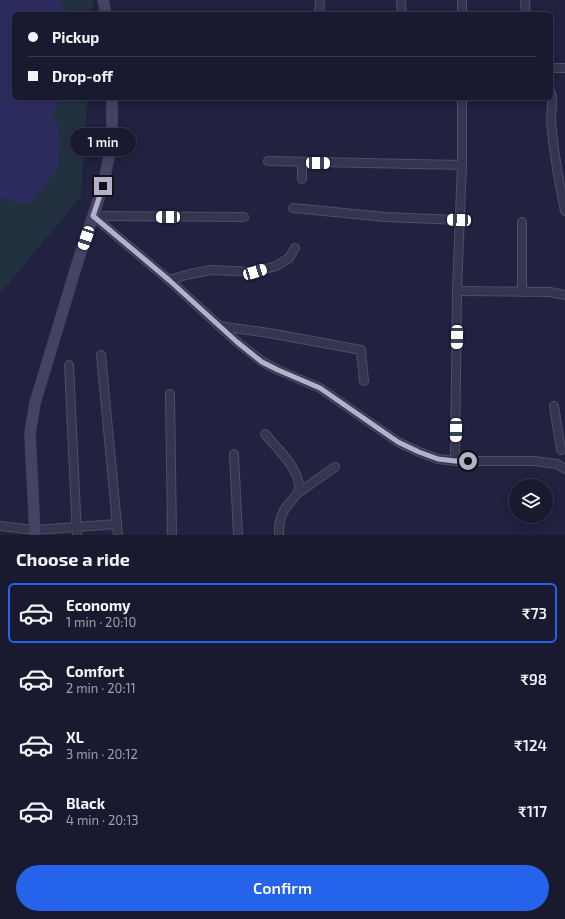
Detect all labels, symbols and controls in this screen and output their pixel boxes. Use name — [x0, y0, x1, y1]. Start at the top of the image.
text: Pickup — [52, 28, 99, 46]
text: Drop-off — [52, 67, 113, 85]
callout: 1 min — [70, 128, 136, 156]
text: 1 min — [88, 134, 118, 150]
car — [306, 157, 330, 169]
route end — [94, 177, 112, 195]
car — [156, 211, 180, 223]
car — [447, 214, 471, 226]
car — [76, 225, 96, 251]
car — [242, 263, 268, 281]
car — [451, 325, 463, 349]
car — [450, 418, 462, 442]
route start — [459, 452, 477, 470]
map controls — [509, 479, 553, 523]
button: layers — [509, 479, 553, 523]
text: Choose a ride — [16, 548, 130, 570]
icon: car — [18, 595, 54, 631]
text: Economy — [66, 596, 131, 614]
text: ₹73 — [522, 604, 547, 622]
text: 1 min · 20:10 — [66, 614, 136, 630]
icon: car — [18, 661, 54, 697]
text: Comfort — [66, 662, 124, 680]
text: ₹98 — [520, 670, 547, 688]
text: 2 min · 20:11 — [66, 680, 136, 696]
icon: car — [18, 727, 54, 763]
text: XL — [66, 728, 84, 746]
text: ₹124 — [514, 736, 547, 754]
text: 3 min · 20:12 — [66, 746, 138, 762]
icon: car — [18, 793, 54, 829]
text: Black — [66, 794, 105, 812]
text: ₹117 — [518, 802, 547, 820]
text: 4 min · 20:13 — [66, 812, 139, 828]
button: Confirm — [16, 865, 549, 911]

